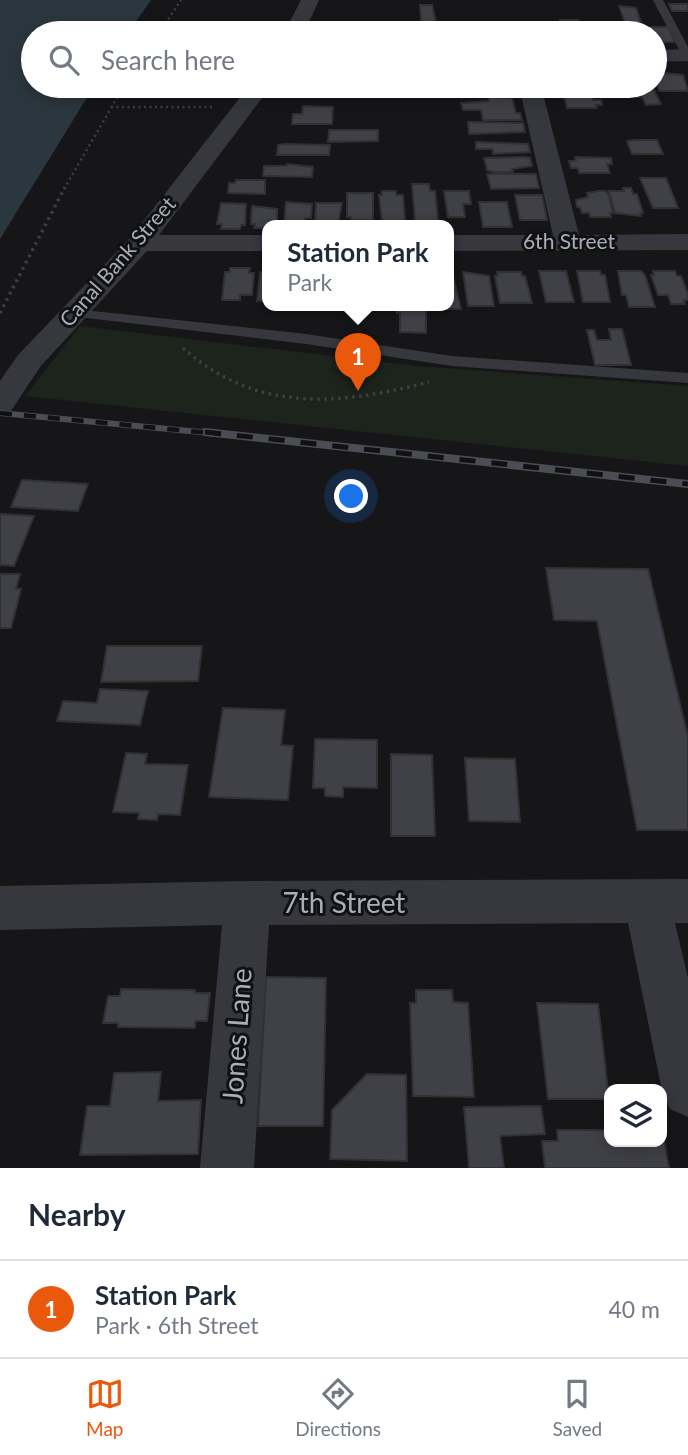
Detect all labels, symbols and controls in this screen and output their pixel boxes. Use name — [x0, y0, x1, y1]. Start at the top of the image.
search box — [21, 21, 667, 98]
icon: search — [45, 41, 83, 79]
text: Search here — [101, 44, 235, 76]
street label: Canal Bank Street — [54, 191, 180, 331]
popup — [262, 220, 454, 311]
street label: 6th Street — [523, 228, 616, 253]
text: Station Park — [287, 236, 429, 268]
text: Park — [287, 268, 332, 296]
pin: 1 — [335, 333, 381, 391]
your location — [334, 479, 368, 513]
street label: 7th Street — [283, 885, 405, 919]
street label: Jones Lane — [214, 967, 258, 1105]
map controls — [604, 1084, 667, 1147]
button: layers — [604, 1084, 667, 1147]
text: Nearby — [28, 1196, 126, 1232]
text: Station Park — [95, 1279, 237, 1311]
text: 1 — [44, 1295, 58, 1323]
text: 40 m — [609, 1295, 660, 1323]
text: Park · 6th Street — [95, 1311, 259, 1339]
tab: Map — [86, 1375, 124, 1440]
tab: Directions — [295, 1375, 381, 1440]
tab: Saved — [553, 1375, 602, 1440]

